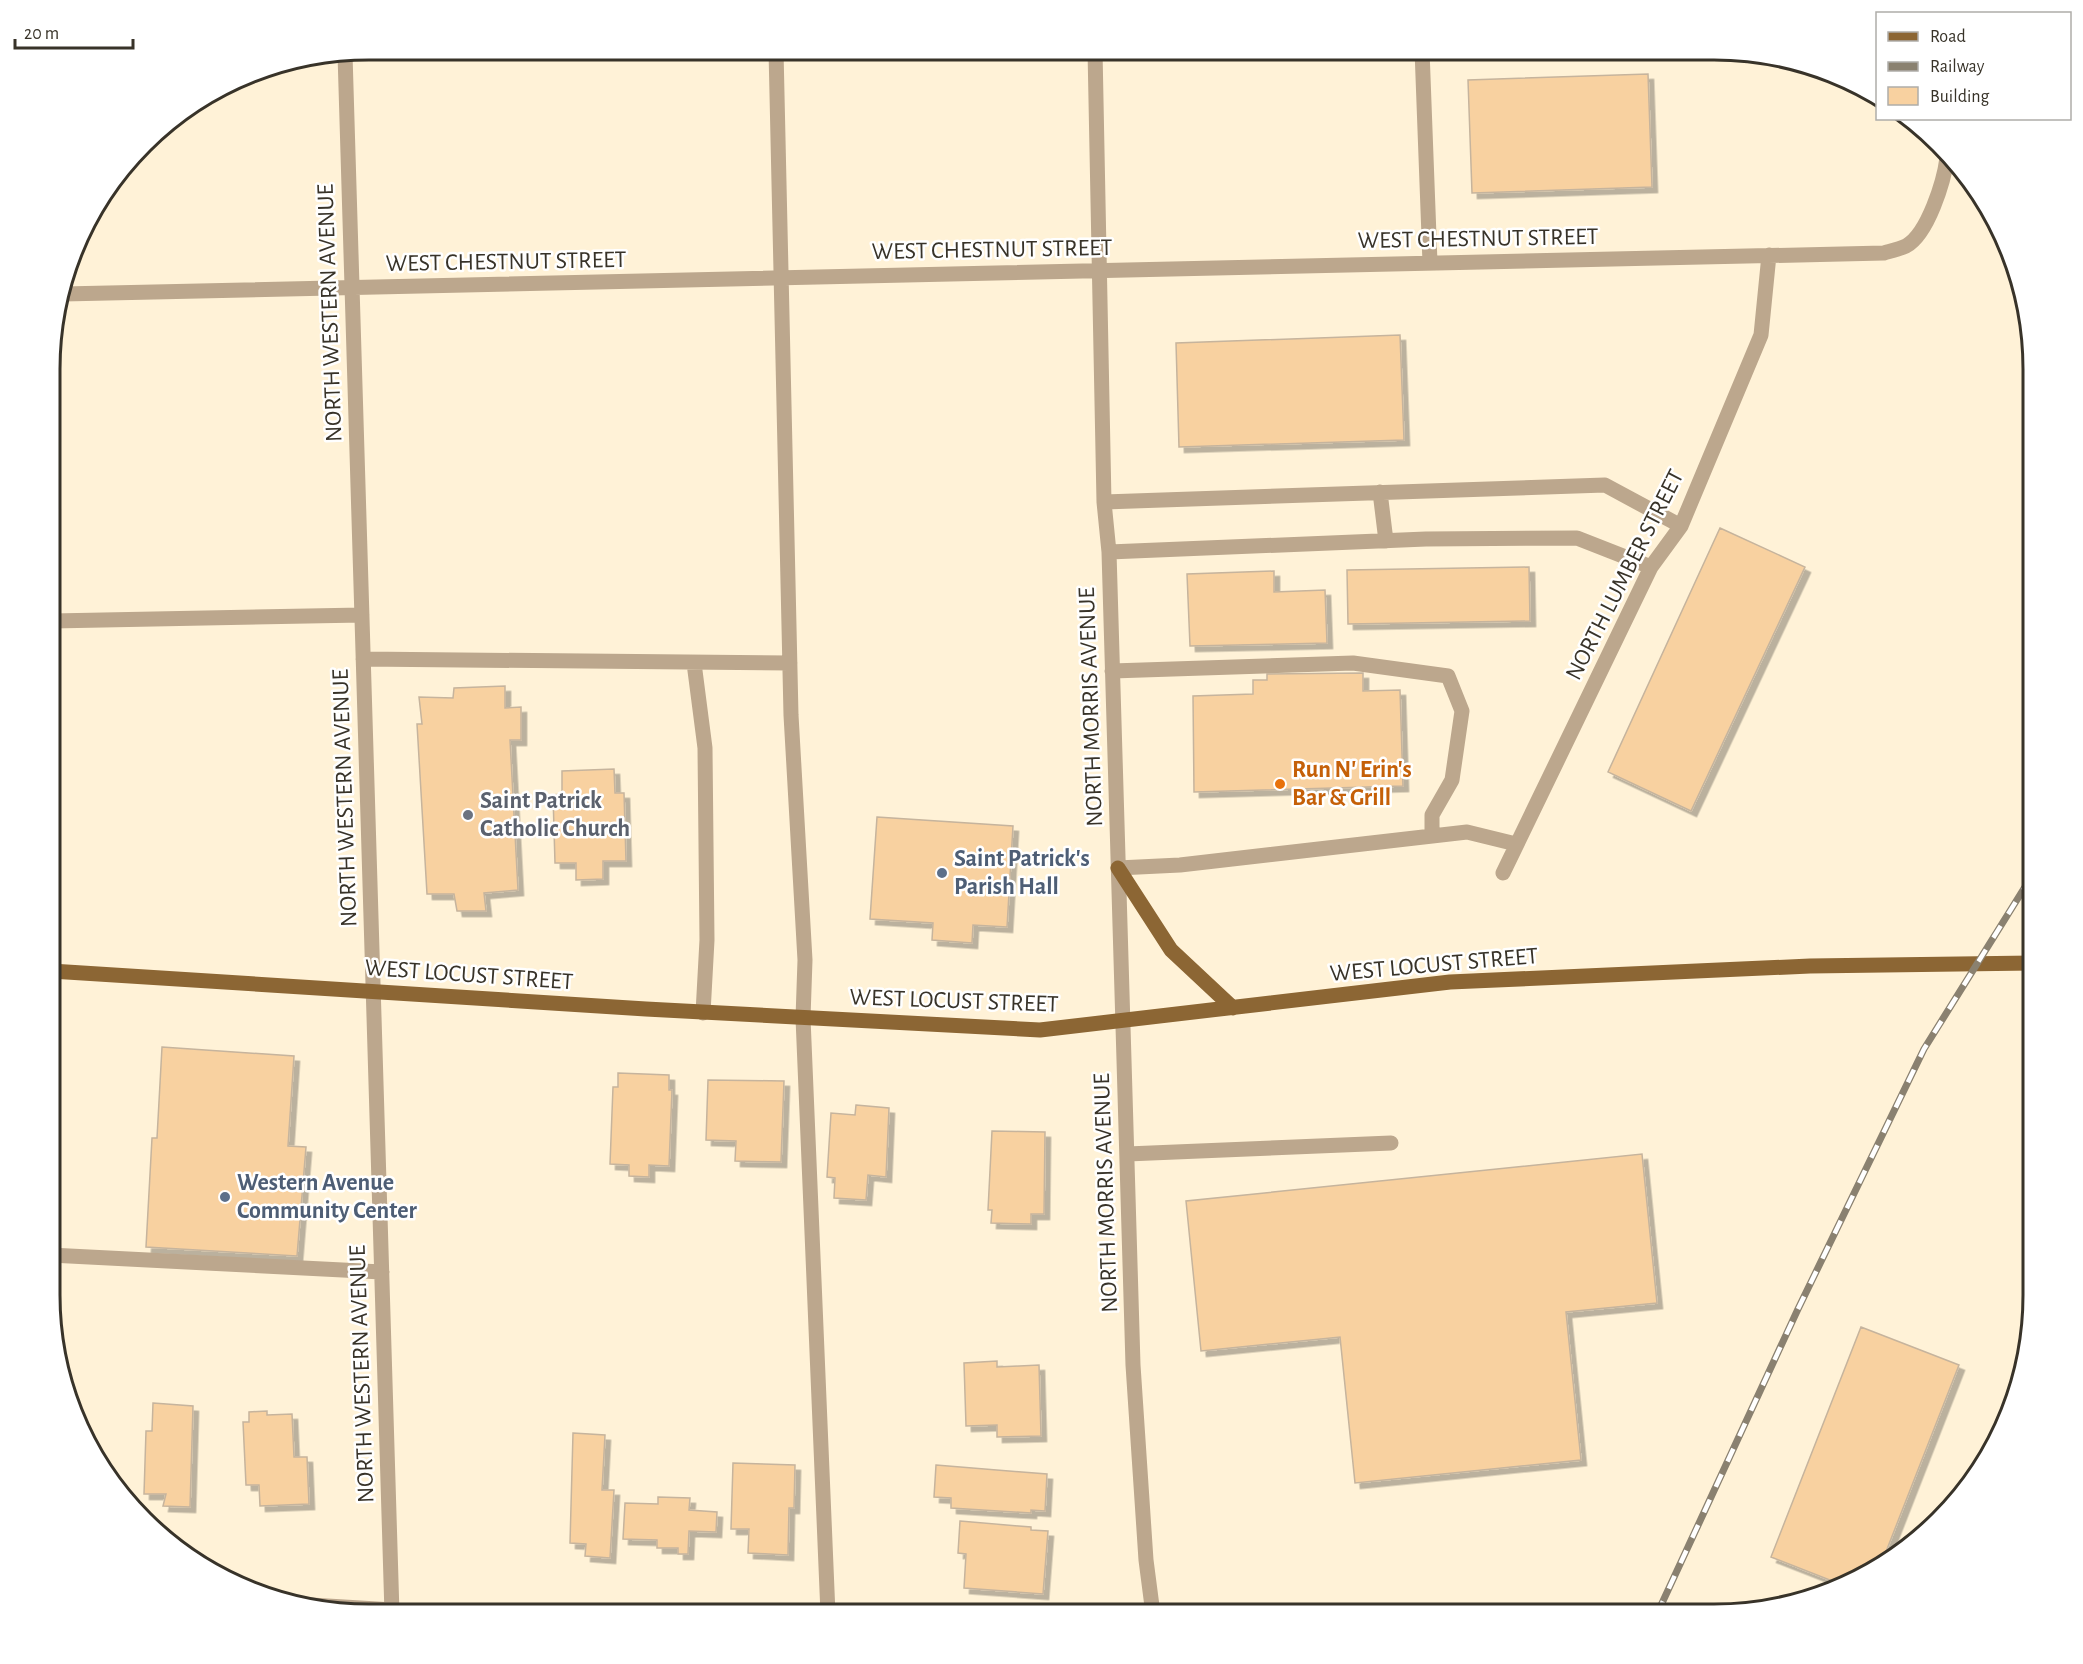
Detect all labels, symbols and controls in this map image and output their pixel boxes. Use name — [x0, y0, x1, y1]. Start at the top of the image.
scale bar — [15, 12, 134, 50]
legend — [1876, 12, 2071, 120]
text: 20 m — [24, 25, 59, 43]
text: Road — [1930, 28, 1966, 46]
text: Railway — [1930, 58, 1985, 76]
text: Building — [1930, 88, 1990, 106]
street label: NORTH WESTERN AVENUE — [313, 183, 346, 442]
street label: WEST CHESTNUT STREET — [1357, 225, 1599, 253]
street label: WEST CHESTNUT STREET — [871, 236, 1113, 264]
street label: WEST CHESTNUT STREET — [385, 248, 627, 276]
street label: NORTH LUMBER STREET — [1562, 466, 1689, 684]
street label: NORTH MORRIS AVENUE — [1075, 586, 1107, 827]
street label: NORTH WESTERN AVENUE — [328, 668, 361, 927]
place label: Run N' Erin's Bar & Grill — [1292, 758, 1412, 810]
marker: Run N' Erin's Bar & Grill — [1273, 777, 1287, 791]
place label: Saint Patrick Catholic Church — [480, 789, 630, 841]
marker: Saint Patrick Catholic Church — [461, 808, 475, 822]
place label: Saint Patrick's Parish Hall — [954, 847, 1090, 899]
marker: Saint Patrick's Parish Hall — [935, 866, 949, 880]
street label: WEST LOCUST STREET — [1329, 944, 1539, 986]
street label: WEST LOCUST STREET — [364, 956, 574, 994]
street label: WEST LOCUST STREET — [849, 985, 1059, 1017]
street label: NORTH MORRIS AVENUE — [1090, 1072, 1122, 1313]
place label: Western Avenue Community Center — [237, 1171, 417, 1223]
marker: Western Avenue Community Center — [218, 1190, 232, 1204]
street label: NORTH WESTERN AVENUE — [345, 1244, 378, 1503]

